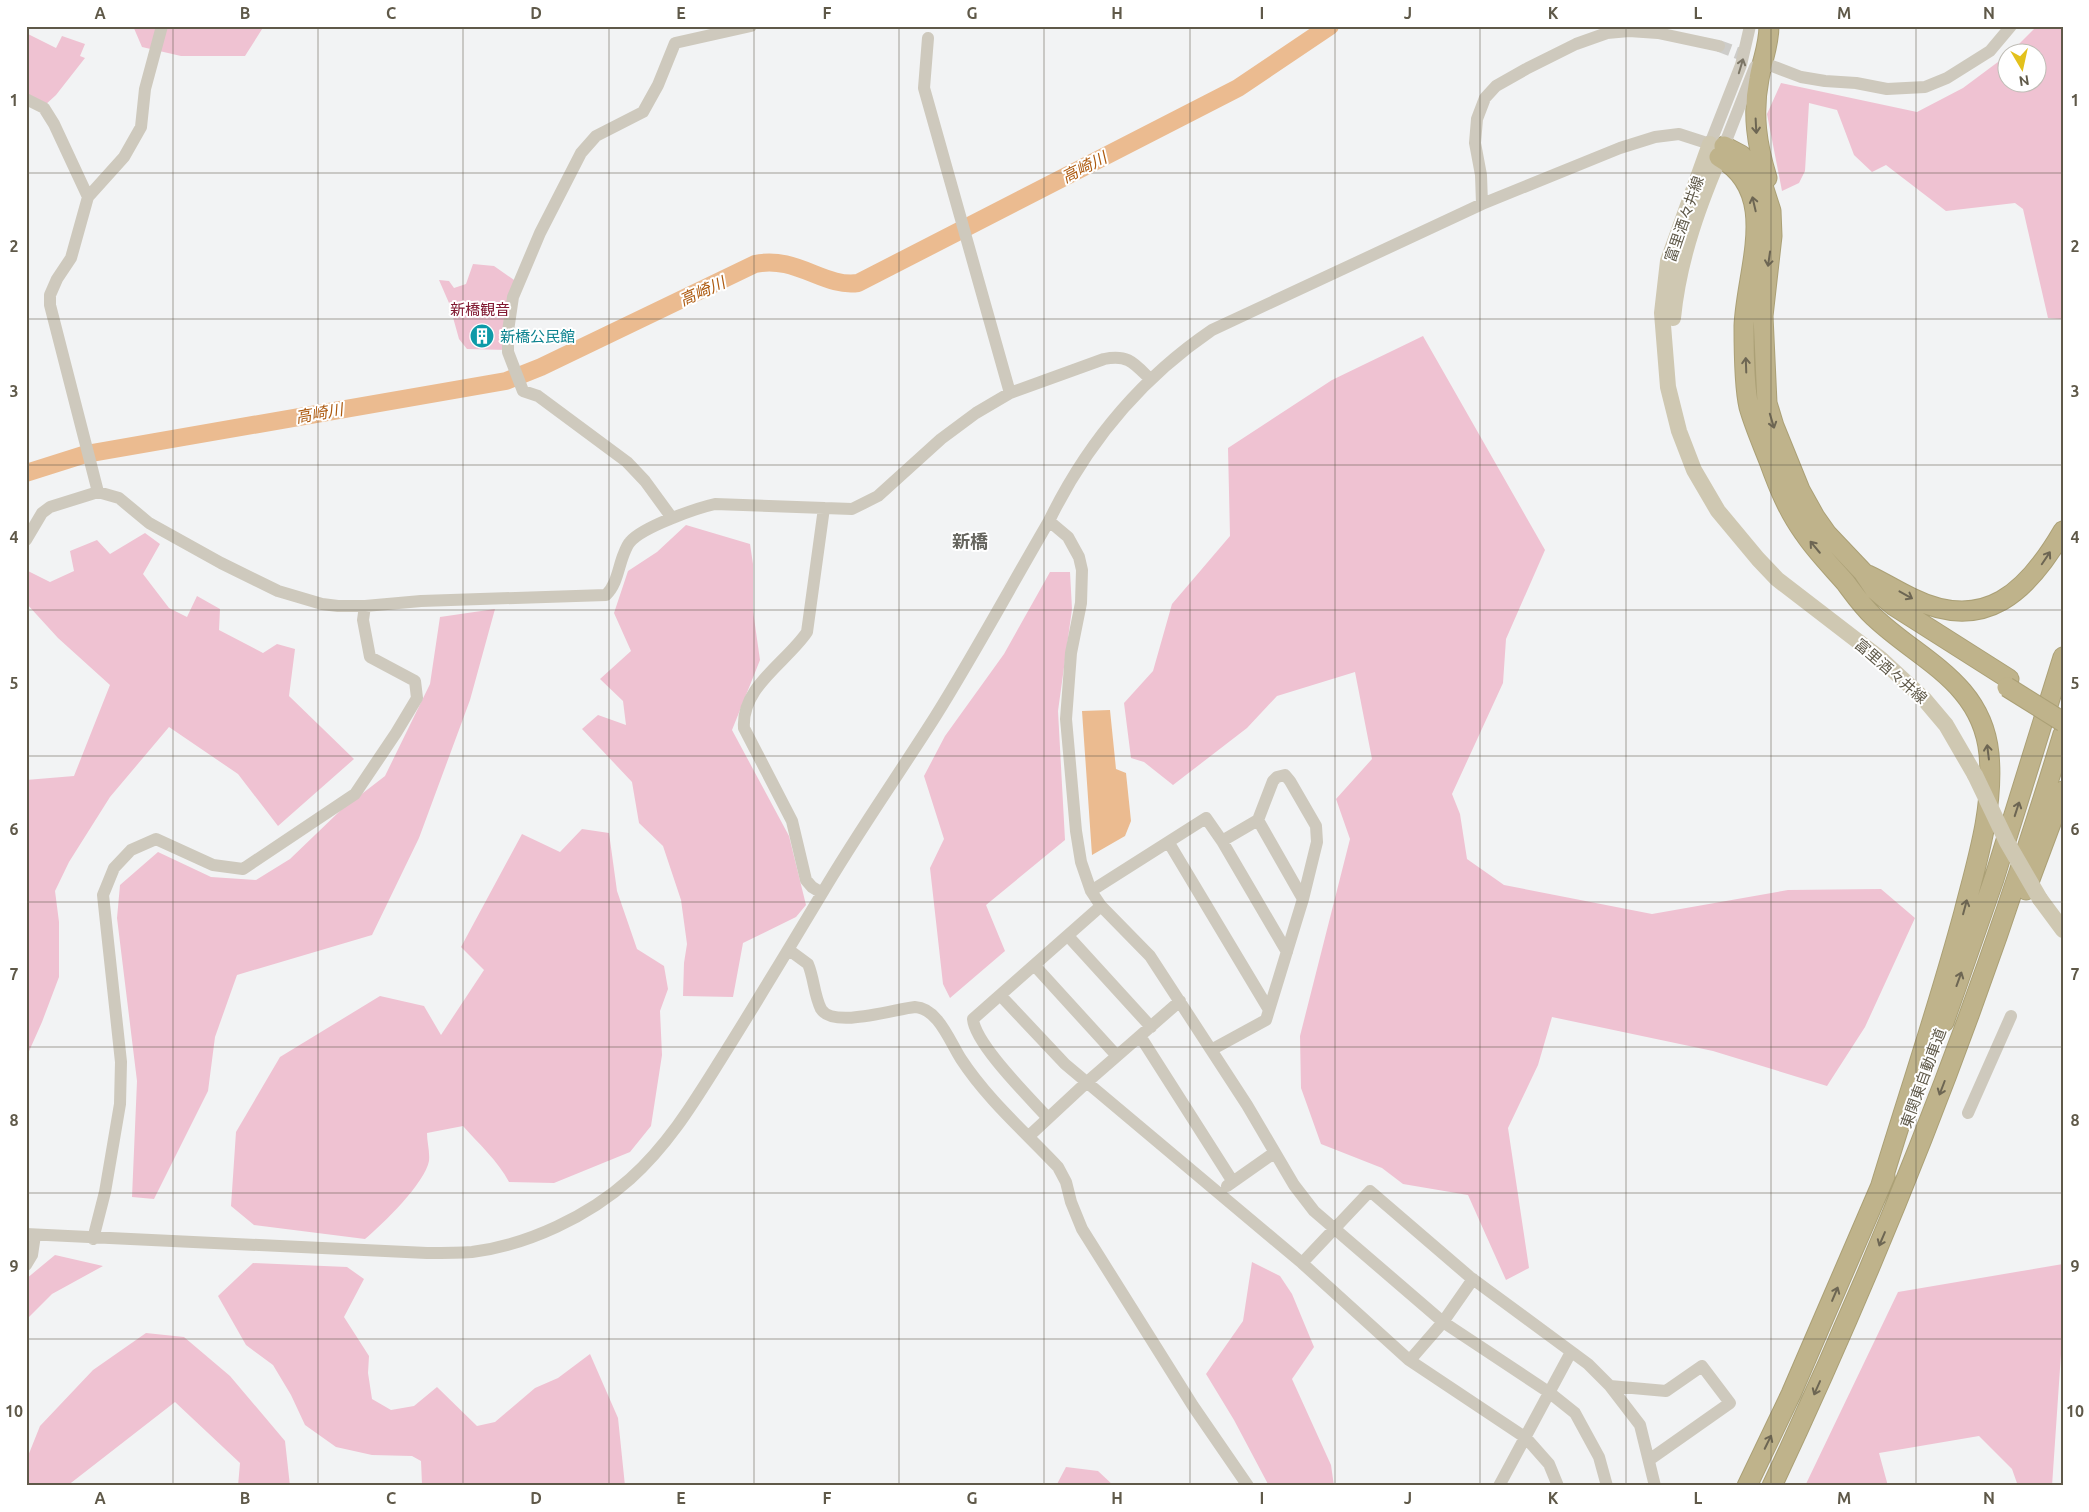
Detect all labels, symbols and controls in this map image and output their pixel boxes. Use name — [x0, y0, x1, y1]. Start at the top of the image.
text: A — [94, 4, 106, 22]
text: B — [240, 4, 250, 22]
text: C — [386, 4, 396, 22]
text: D — [530, 4, 542, 22]
text: E — [676, 4, 686, 22]
text: F — [823, 4, 832, 22]
text: G — [966, 4, 978, 22]
text: H — [1111, 4, 1123, 22]
text: I — [1260, 4, 1264, 22]
text: J — [1404, 4, 1412, 22]
text: K — [1548, 4, 1559, 22]
text: L — [1694, 4, 1703, 22]
text: M — [1837, 4, 1851, 22]
text: N — [1983, 4, 1995, 22]
north arrow — [1996, 42, 2046, 92]
one-way arrow — [1736, 59, 1746, 75]
text: N — [2018, 72, 2030, 90]
text: 1 — [9, 91, 19, 109]
text: 1 — [2070, 91, 2080, 109]
one-way arrow — [1751, 118, 1760, 134]
water label: 高崎川 — [1059, 147, 1111, 186]
street label: 富里酒々井線 — [1661, 174, 1707, 264]
one-way arrow — [1749, 196, 1758, 212]
text: 2 — [9, 237, 19, 255]
text: 2 — [2070, 237, 2080, 255]
one-way arrow — [1763, 251, 1773, 267]
water label: 高崎川 — [676, 272, 729, 309]
park label: 新橋観音 — [450, 301, 510, 318]
building icon: 新橋公民館 — [469, 323, 495, 349]
place label: 新橋公民館 — [500, 328, 575, 345]
one-way arrow — [1741, 358, 1751, 374]
text: 3 — [9, 382, 19, 400]
text: 3 — [2070, 382, 2080, 400]
water label: 高崎川 — [294, 400, 346, 426]
one-way arrow — [1768, 412, 1778, 428]
text: 4 — [9, 528, 19, 546]
text: 4 — [2070, 528, 2080, 546]
district label: 新橋 — [952, 531, 988, 551]
one-way arrow — [1810, 541, 1821, 554]
one-way arrow — [2041, 552, 2051, 566]
one-way arrow — [1898, 590, 1912, 600]
street label: 富里酒々井線 — [1851, 635, 1931, 707]
text: 5 — [9, 674, 19, 692]
text: 5 — [2070, 674, 2080, 692]
one-way arrow — [1983, 745, 1993, 761]
one-way arrow — [2013, 801, 2022, 817]
text: 6 — [9, 820, 19, 838]
text: 6 — [2070, 820, 2080, 838]
one-way arrow — [1961, 900, 1970, 916]
text: 7 — [9, 965, 19, 983]
text: 7 — [2070, 965, 2080, 983]
one-way arrow — [1955, 972, 1964, 987]
street label: 東関東自動車道 — [1897, 1026, 1949, 1130]
one-way arrow — [1937, 1080, 1947, 1095]
text: 8 — [9, 1111, 19, 1129]
text: 8 — [2070, 1111, 2080, 1129]
one-way arrow — [1877, 1231, 1887, 1246]
text: 9 — [9, 1257, 19, 1275]
text: 9 — [2070, 1257, 2080, 1275]
one-way arrow — [1831, 1287, 1841, 1302]
one-way arrow — [1812, 1380, 1822, 1395]
text: 10 — [5, 1402, 23, 1420]
text: 10 — [2066, 1402, 2084, 1420]
one-way arrow — [1764, 1435, 1773, 1450]
text: A — [94, 1489, 106, 1507]
text: B — [240, 1489, 250, 1507]
text: C — [386, 1489, 396, 1507]
text: D — [530, 1489, 542, 1507]
text: E — [676, 1489, 686, 1507]
text: F — [823, 1489, 832, 1507]
text: G — [966, 1489, 978, 1507]
text: H — [1111, 1489, 1123, 1507]
text: I — [1260, 1489, 1264, 1507]
text: J — [1404, 1489, 1412, 1507]
text: K — [1548, 1489, 1559, 1507]
text: L — [1694, 1489, 1703, 1507]
text: M — [1837, 1489, 1851, 1507]
text: N — [1983, 1489, 1995, 1507]

